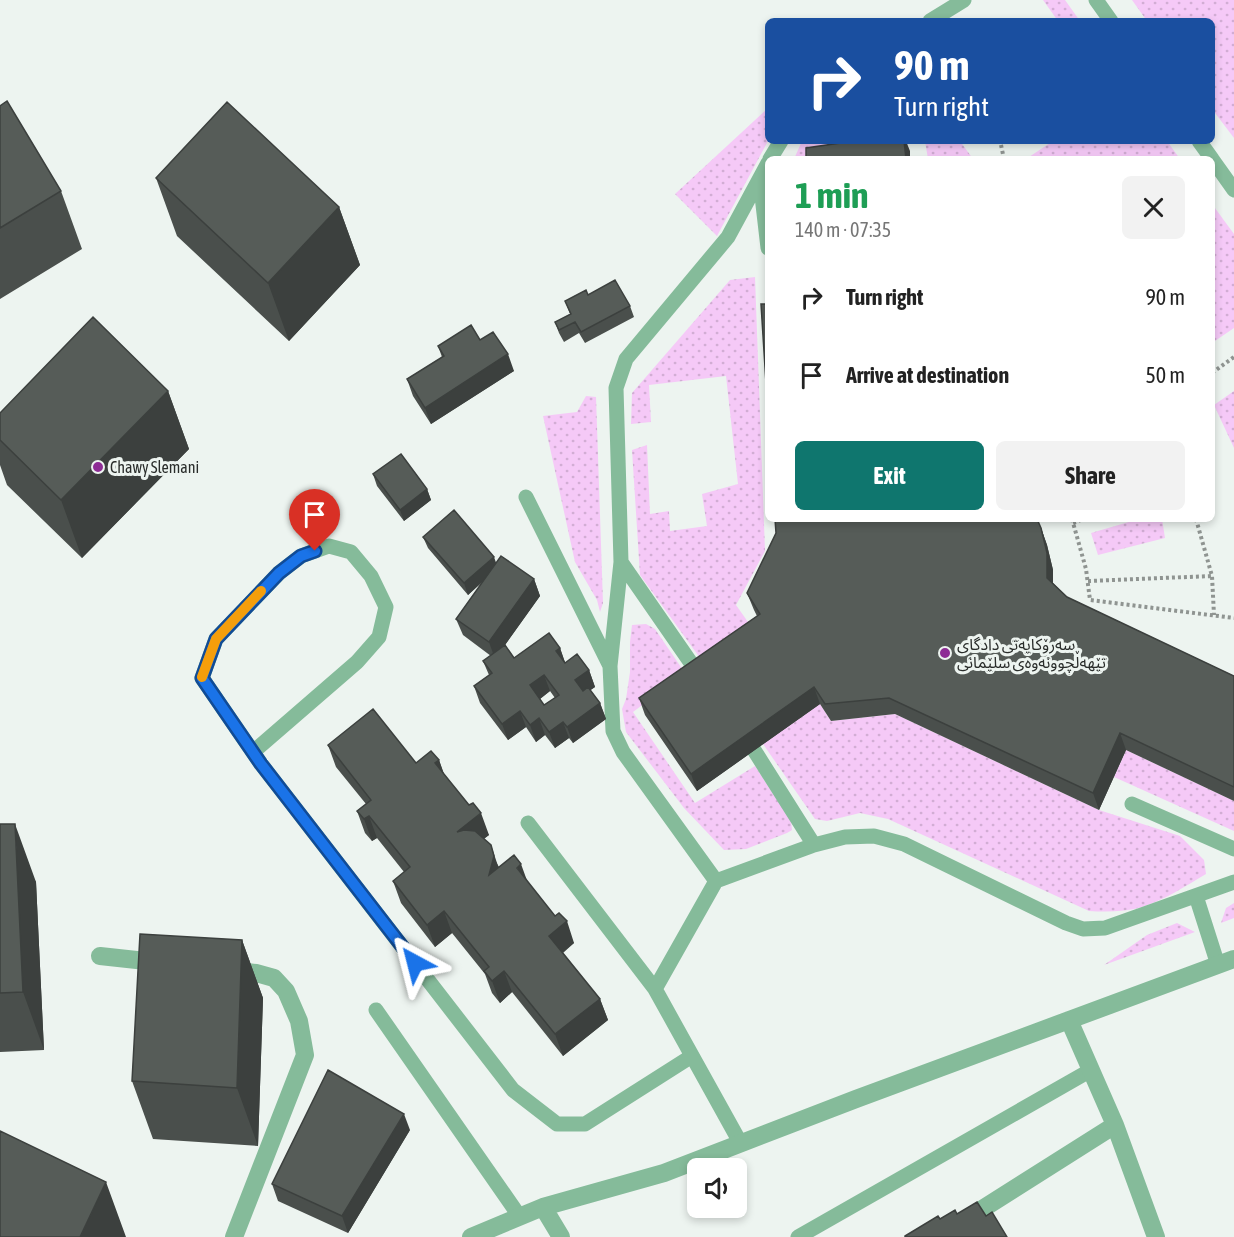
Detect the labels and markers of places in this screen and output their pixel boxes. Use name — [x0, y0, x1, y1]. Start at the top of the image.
place label: Chawy Slemani — [110, 458, 199, 477]
marker: Chawy Slemani — [91, 460, 105, 474]
pin — [289, 489, 340, 551]
place label: سەرۆکایەتی دادگای تێهەڵچوونەوەی سلێمانی — [957, 635, 1106, 673]
marker: سەرۆکایەتی دادگای تێهەڵچوونەوەی سلێمانی — [938, 646, 952, 660]

